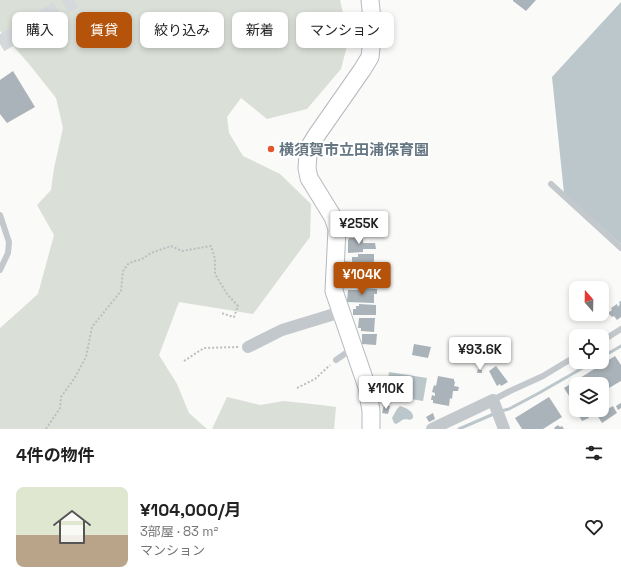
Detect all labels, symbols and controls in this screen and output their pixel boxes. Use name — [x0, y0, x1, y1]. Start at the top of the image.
chip: 購入 — [12, 12, 68, 48]
chip: 賃貸 — [76, 12, 132, 48]
chip: 絞り込み — [140, 12, 224, 48]
chip: 新着 — [232, 12, 288, 48]
chip: マンション — [296, 12, 394, 48]
place label: 横須賀市立田浦保育園 — [279, 140, 429, 159]
marker: 横須賀市立田浦保育園 — [266, 144, 276, 154]
pin: ¥255K — [331, 211, 387, 245]
text: ¥255K — [339, 215, 379, 232]
pin: ¥104K — [334, 262, 390, 296]
text: ¥104K — [343, 266, 381, 283]
north arrow — [569, 281, 609, 321]
map controls — [569, 281, 609, 417]
button: locate — [569, 329, 609, 369]
pin: ¥93.6K — [447, 337, 513, 371]
text: ¥93.6K — [458, 341, 502, 358]
pin: ¥110K — [358, 376, 414, 410]
button: layers — [569, 377, 609, 417]
text: ¥110K — [368, 380, 404, 397]
icon: filters — [583, 442, 605, 464]
text: 4件の物件 — [16, 444, 95, 466]
text: ¥104,000/月 — [140, 499, 242, 521]
icon: home — [48, 503, 96, 551]
icon: heart — [583, 516, 605, 538]
text: 3部屋 · 83 m² — [140, 523, 218, 540]
text: マンション — [140, 542, 205, 559]

